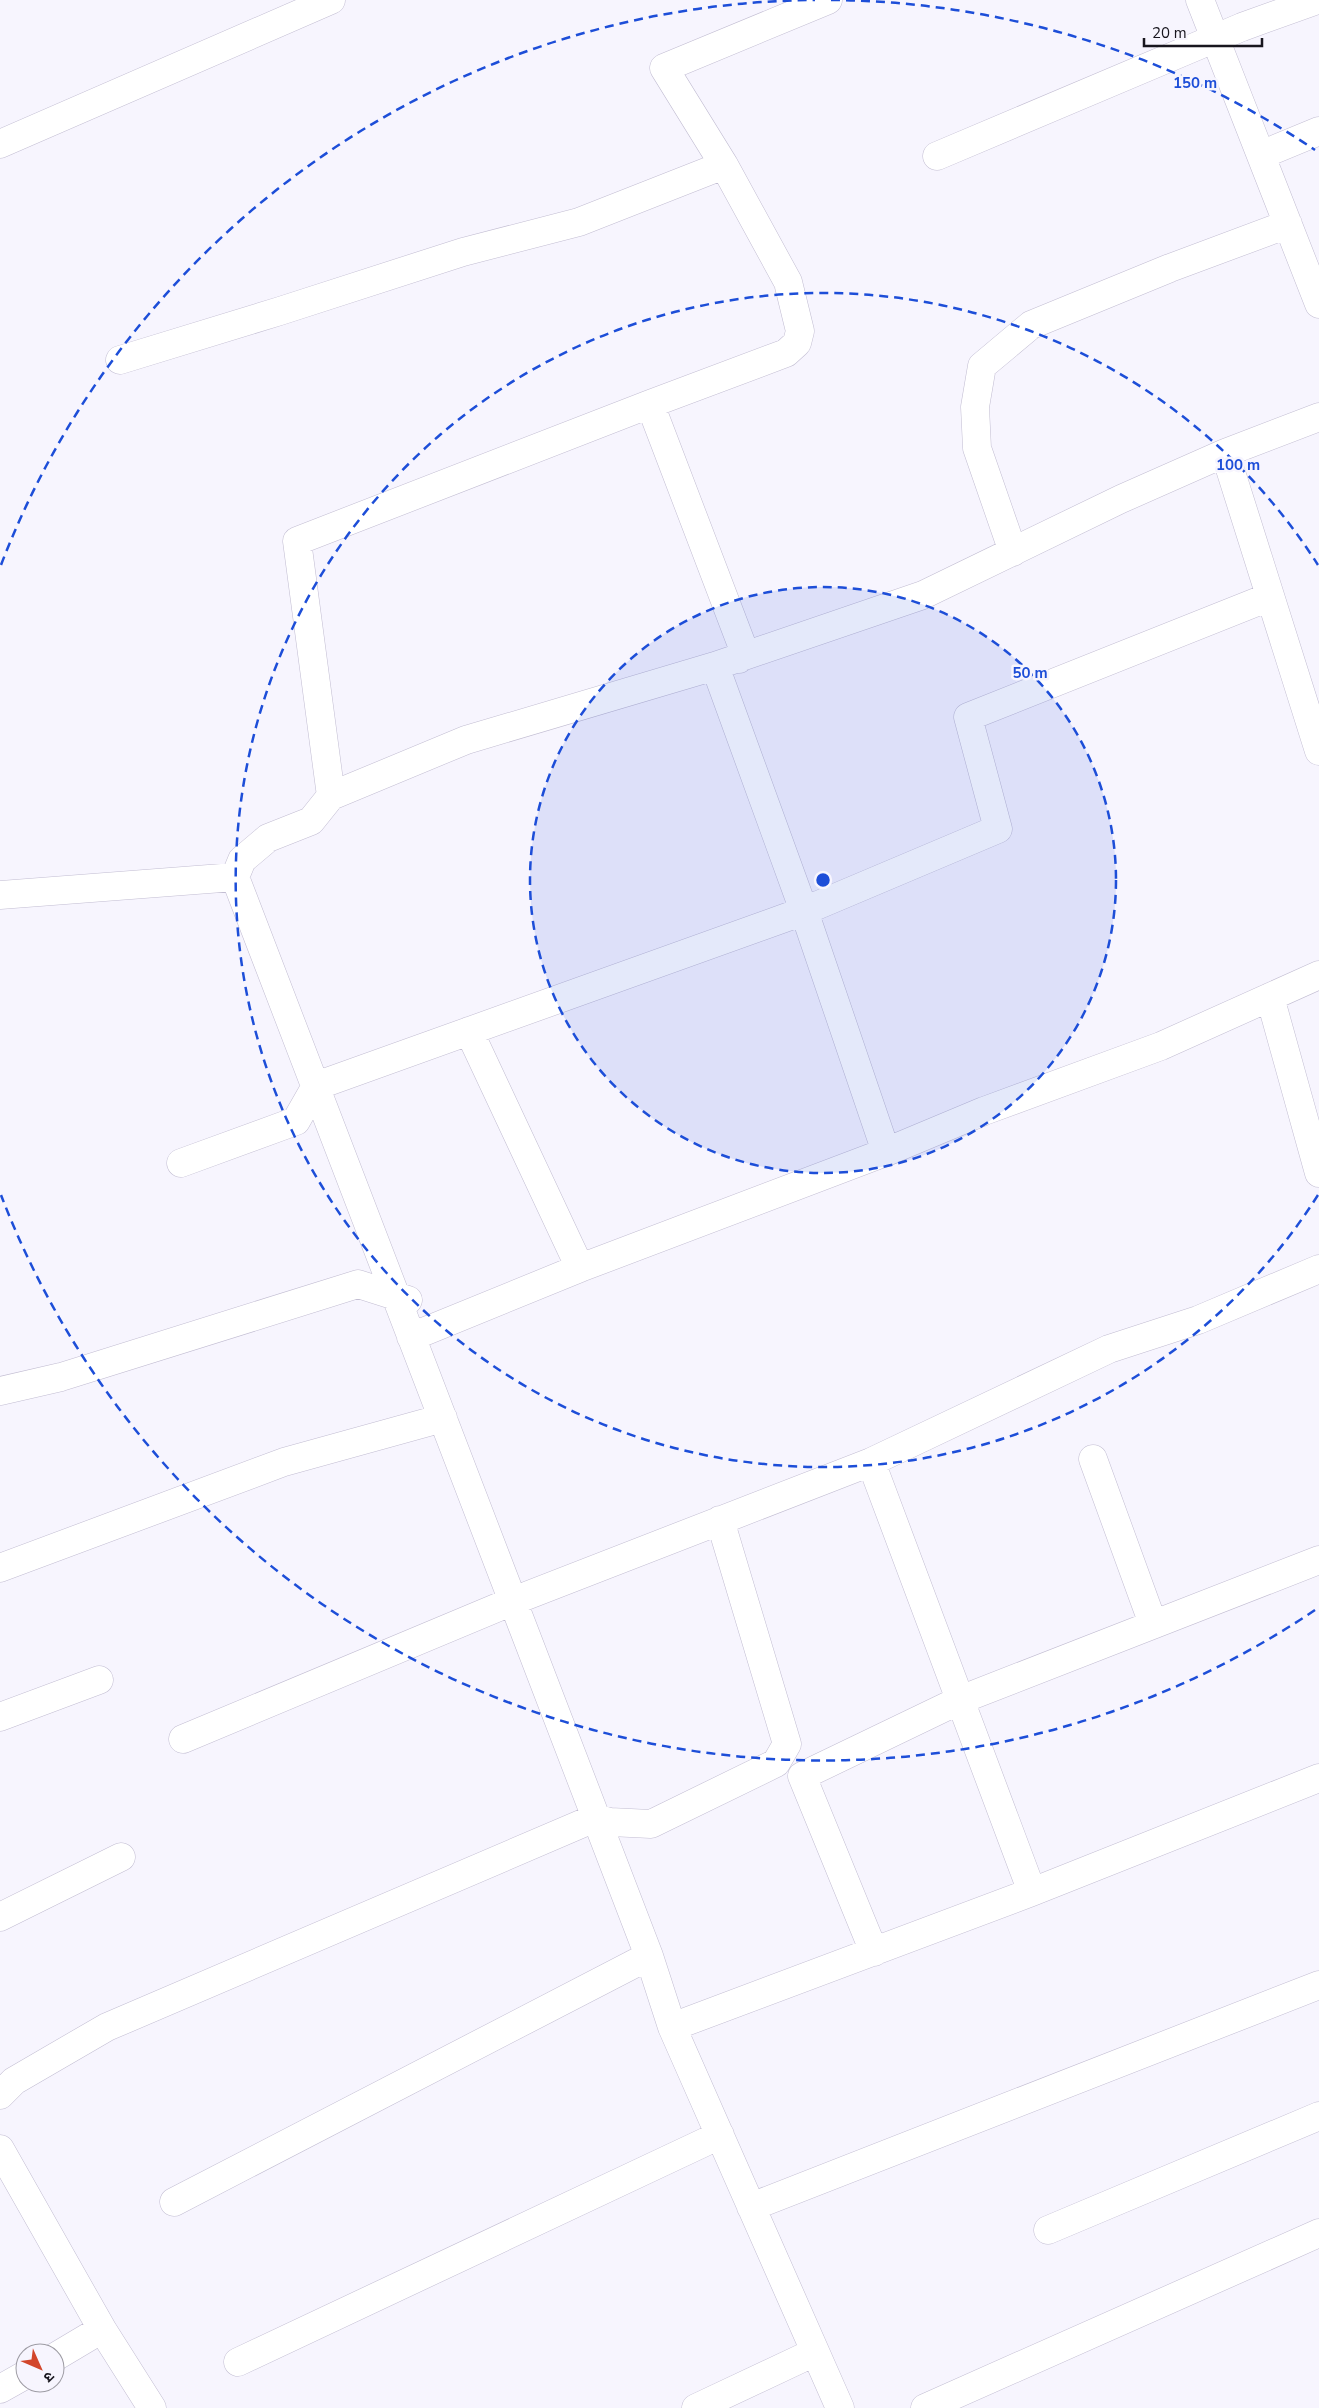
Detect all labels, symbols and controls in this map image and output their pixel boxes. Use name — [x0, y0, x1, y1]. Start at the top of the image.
scale bar — [1144, 15, 1262, 47]
text: 20 m — [1152, 23, 1187, 43]
text: 150 m — [1173, 73, 1217, 93]
text: 100 m — [1216, 455, 1260, 475]
text: 50 m — [1012, 663, 1048, 683]
centre of rings — [814, 871, 832, 889]
north arrow — [15, 2343, 65, 2393]
text: उ — [39, 2367, 58, 2387]

